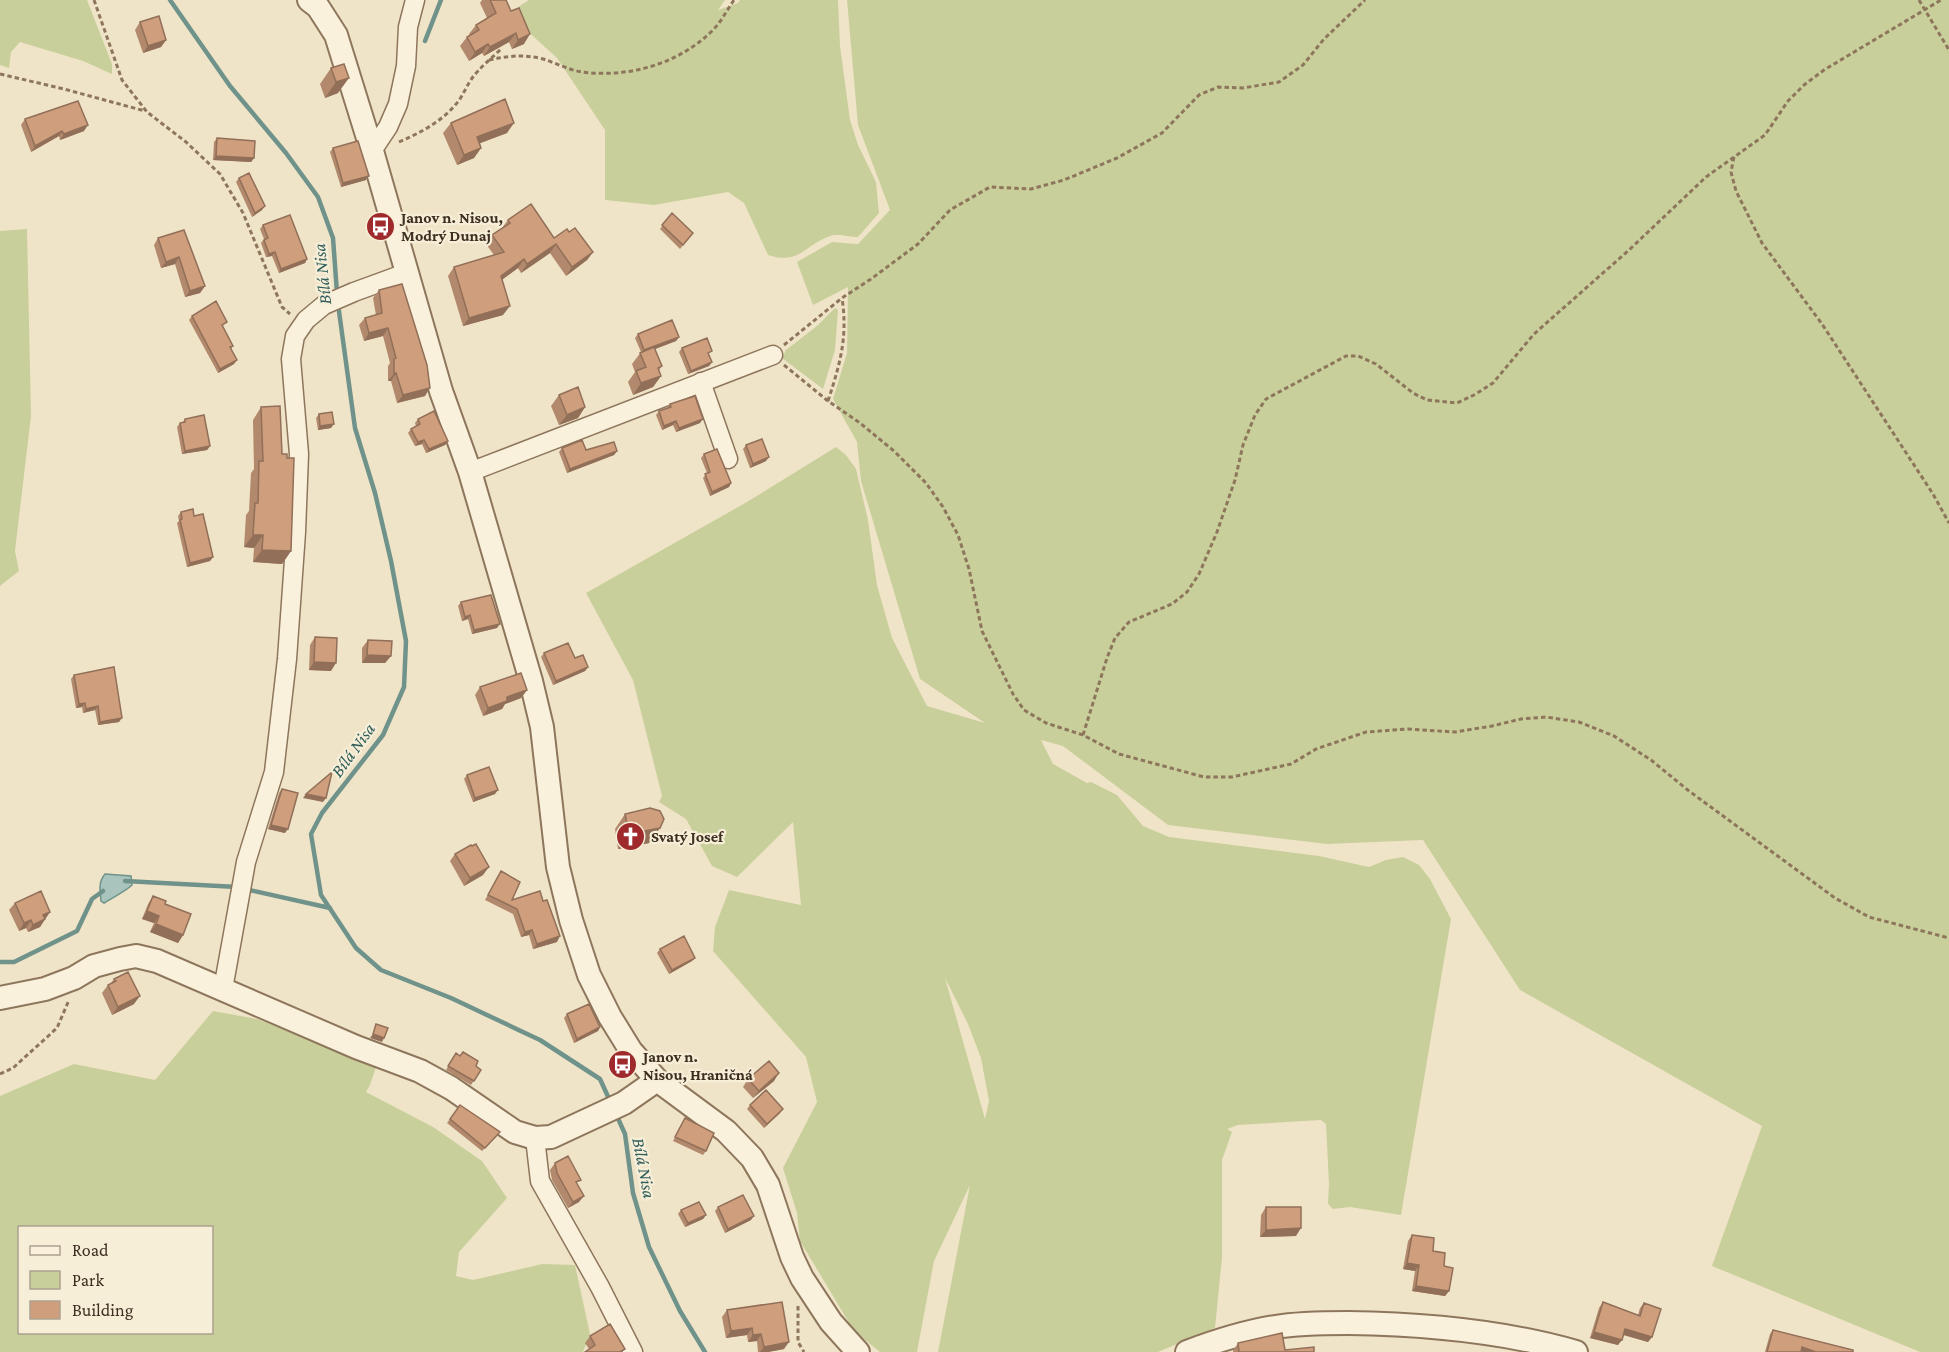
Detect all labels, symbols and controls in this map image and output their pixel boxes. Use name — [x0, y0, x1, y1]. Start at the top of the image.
place label: Janov n. Nisou, Modrý Dunaj — [399, 209, 503, 245]
bus stop icon: Janov n. Nisou, Modrý Dunaj — [364, 210, 396, 242]
water label: Bílá Nisa — [309, 242, 335, 306]
water label: Bílá Nisa — [327, 719, 380, 781]
church icon: Svatý Josef — [614, 820, 646, 852]
place label: Svatý Josef — [651, 828, 725, 845]
place label: Janov n. Nisou, Hraničná — [641, 1048, 753, 1083]
bus stop icon: Janov n. Nisou, Hraničná — [606, 1049, 638, 1081]
water label: Bílá Nisa — [628, 1136, 660, 1201]
legend — [18, 1226, 213, 1334]
text: Road — [72, 1240, 109, 1260]
text: Park — [72, 1270, 104, 1290]
text: Building — [72, 1300, 134, 1320]

